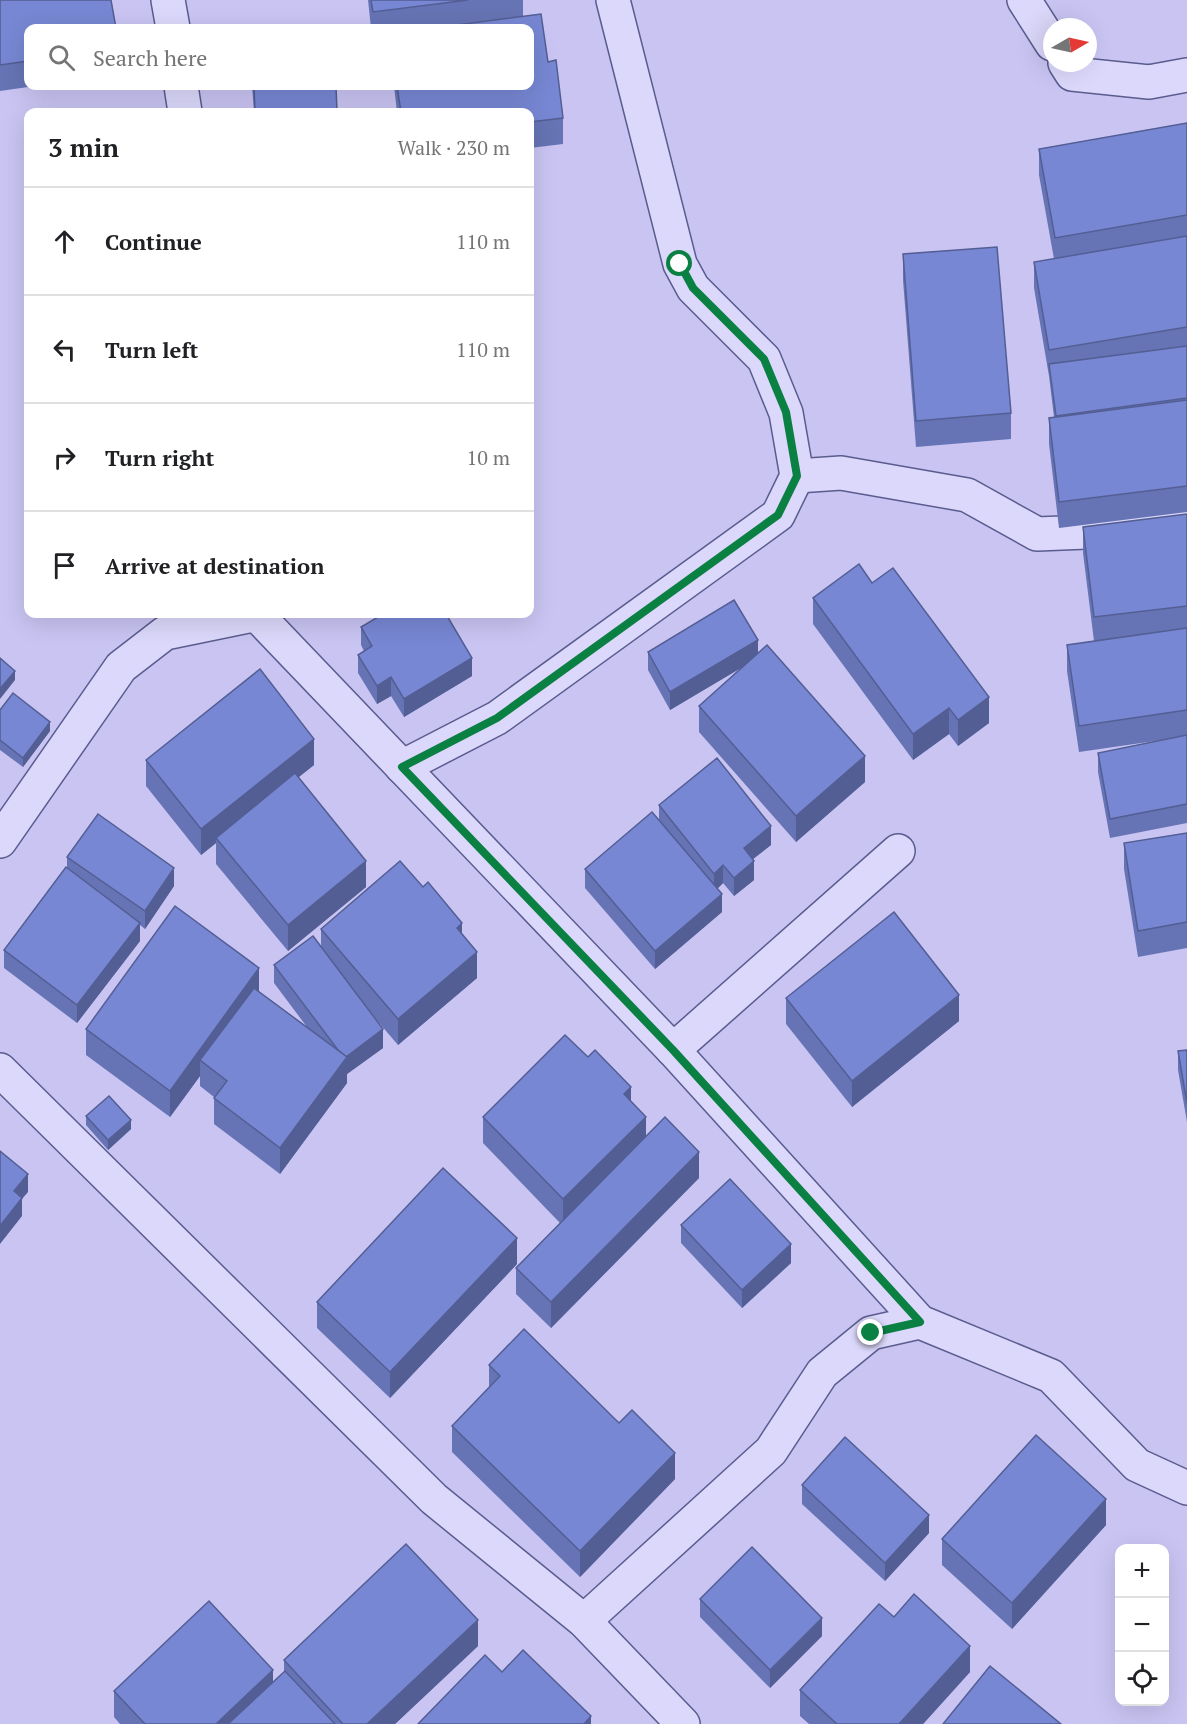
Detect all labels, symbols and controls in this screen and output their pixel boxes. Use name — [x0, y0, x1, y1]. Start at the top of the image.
north arrow — [1043, 18, 1097, 72]
search box — [24, 24, 534, 90]
icon: search — [45, 41, 78, 74]
text: Search here — [93, 43, 207, 72]
text: 3 min — [48, 130, 119, 164]
text: Walk · 230 m — [398, 134, 510, 161]
icon: ahead — [48, 225, 81, 258]
text: Continue — [105, 227, 202, 256]
text: 110 m — [456, 228, 510, 255]
route start — [666, 250, 692, 276]
icon: left — [48, 333, 81, 366]
text: Turn left — [105, 335, 198, 364]
text: 110 m — [456, 336, 510, 363]
icon: right — [48, 441, 81, 474]
text: Turn right — [105, 443, 214, 472]
text: 10 m — [467, 444, 510, 471]
icon: arrive — [48, 549, 81, 582]
text: Arrive at destination — [105, 551, 324, 580]
route end — [857, 1319, 883, 1345]
map controls — [1115, 1544, 1169, 1706]
button: + — [1115, 1544, 1169, 1598]
button: − — [1115, 1598, 1169, 1652]
button: locate — [1115, 1652, 1169, 1706]

